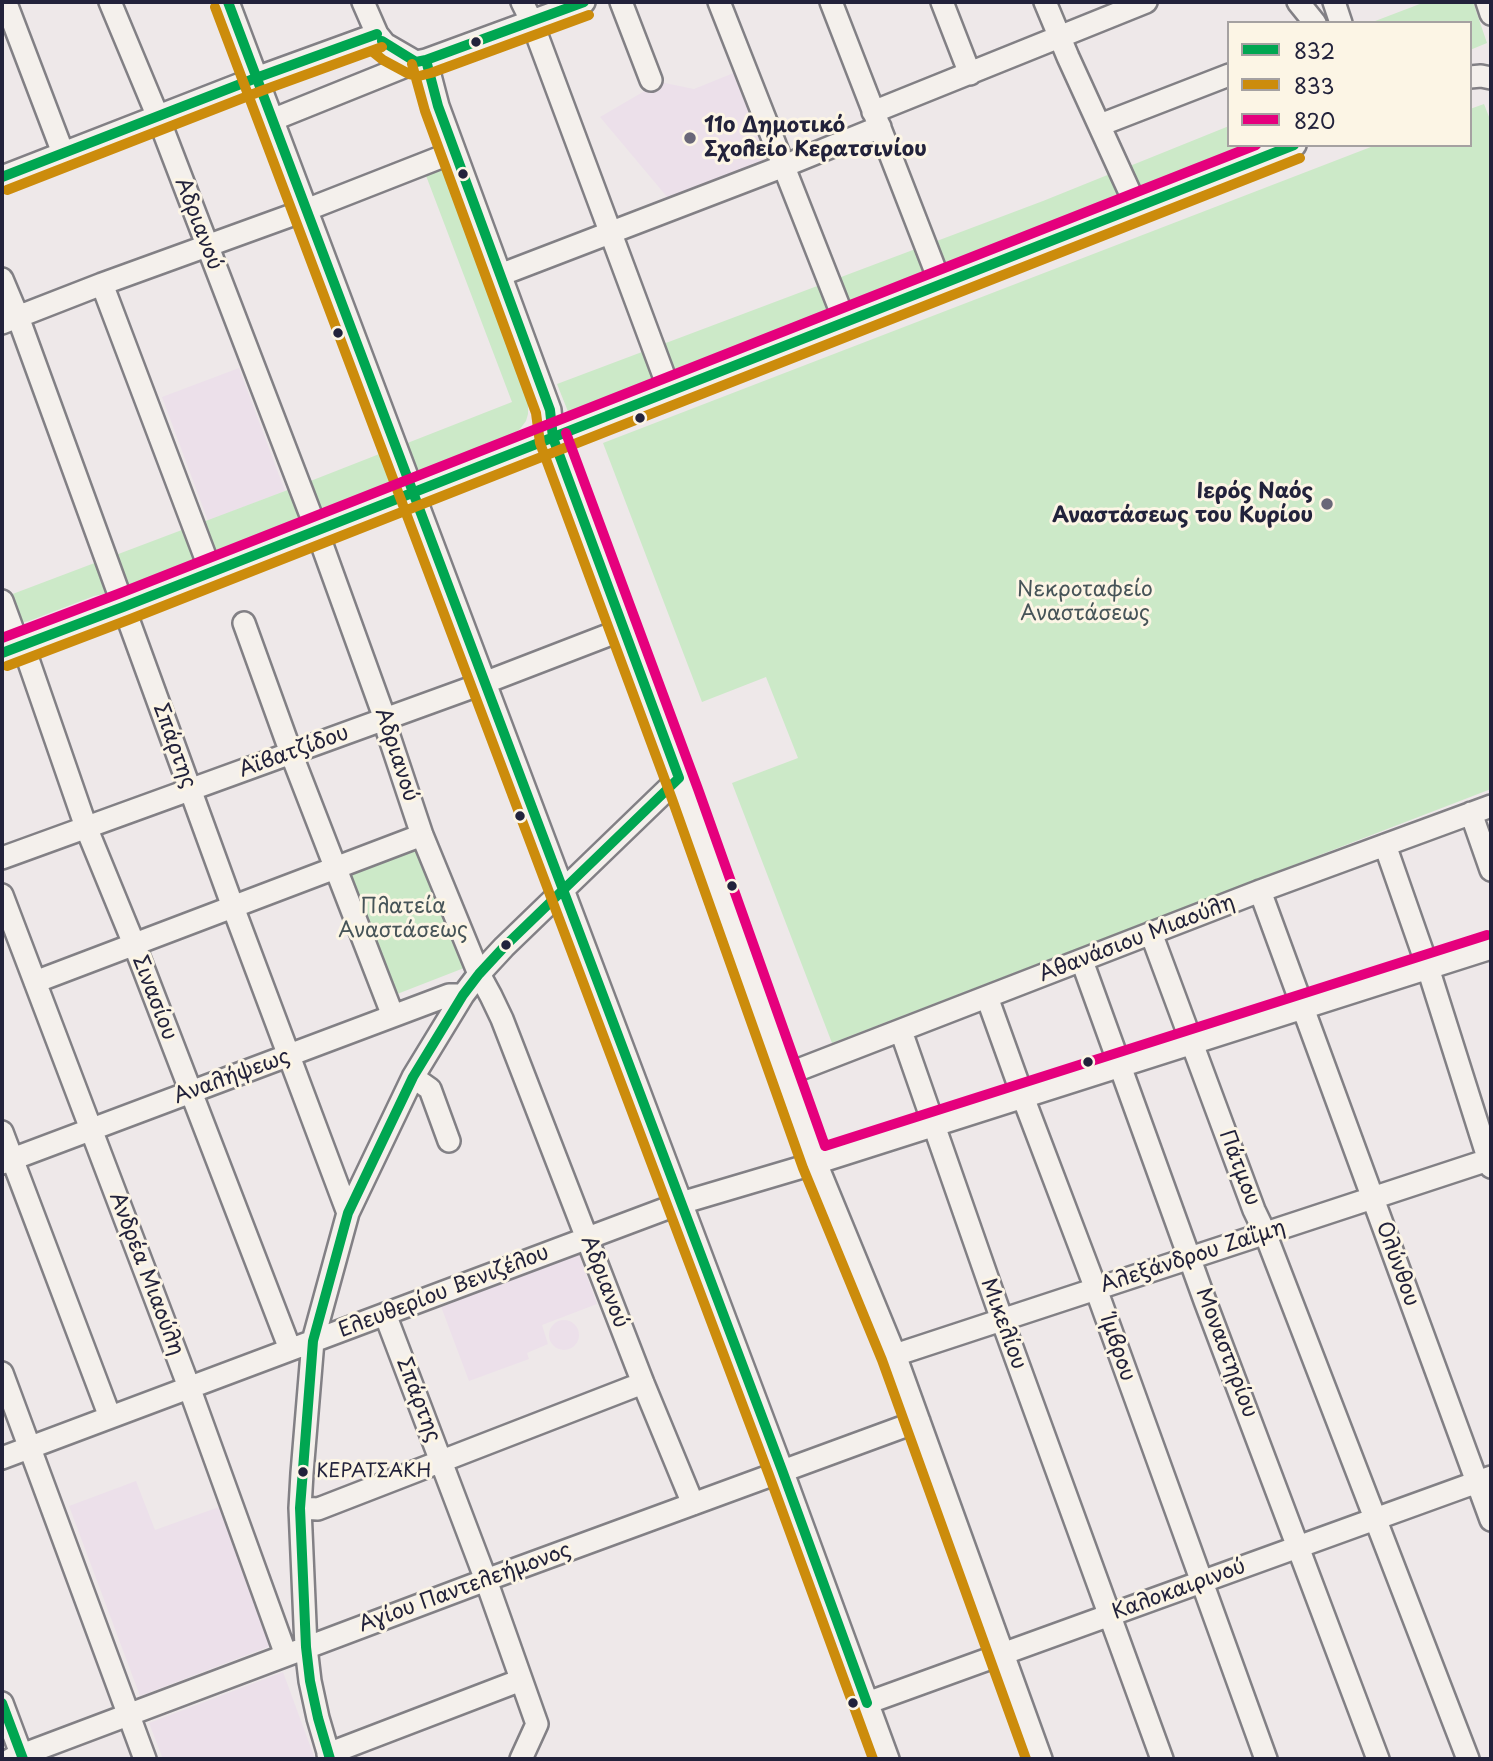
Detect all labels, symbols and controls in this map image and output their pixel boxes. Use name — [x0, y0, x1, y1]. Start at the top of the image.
legend — [1227, 21, 1472, 147]
text: 832 — [1294, 34, 1335, 66]
unlabelled marker — [469, 35, 483, 49]
text: 833 — [1294, 69, 1334, 101]
text: 820 — [1294, 104, 1335, 136]
place label: 11o Δημοτικό Σχολείο Κερατσινίου — [704, 113, 927, 163]
marker: 11o Δημοτικό Σχολείο Κερατσινίου — [682, 130, 698, 146]
unlabelled marker — [456, 167, 470, 181]
street label: Αδριανού — [169, 174, 227, 274]
unlabelled marker — [331, 326, 345, 340]
unlabelled marker — [633, 411, 647, 425]
place label: Ιερός Ναός Αναστάσεως του Κυρίου — [1052, 479, 1313, 529]
marker: Ιερός Ναός Αναστάσεως του Κυρίου — [1319, 496, 1335, 512]
park label: Νεκροταφείο Αναστάσεως — [1017, 577, 1153, 627]
street label: Σπάρτης — [147, 700, 201, 792]
street label: Αδριανού — [369, 705, 423, 805]
street label: Αϊβατζίδου — [236, 721, 352, 783]
unlabelled marker — [513, 809, 527, 823]
unlabelled marker — [725, 879, 739, 893]
street label: Αθανάσιου Μιαούλη — [1036, 890, 1238, 988]
park label: Πλατεία Αναστάσεως — [338, 894, 468, 944]
unlabelled marker — [499, 938, 513, 952]
street label: Σινασίου — [126, 952, 182, 1044]
street label: Αναλήψεως — [171, 1044, 293, 1110]
unlabelled marker — [1081, 1055, 1095, 1069]
street label: Πάτμου — [1213, 1126, 1265, 1210]
street label: Ανδρέα Μιαούλη — [103, 1189, 189, 1359]
street label: Αλεξάνδρου Ζαΐμη — [1097, 1215, 1289, 1299]
street label: Ολύνθου — [1370, 1218, 1424, 1310]
street label: Αδριανού — [575, 1232, 633, 1332]
street label: Ελευθερίου Βενιζέλου — [335, 1240, 553, 1344]
street label: Μικελίου — [975, 1275, 1031, 1373]
street label: Μοναστηρίου — [1190, 1285, 1262, 1421]
street label: Ίμβρου — [1094, 1311, 1140, 1385]
street label: Σπάρτης — [390, 1354, 446, 1446]
place label: ΚΕΡΑΤΣΑΚΗ — [316, 1461, 431, 1483]
marker: ΚΕΡΑΤΣΑΚΗ — [296, 1465, 310, 1479]
street label: Αγίου Παντελεήμονος — [356, 1538, 574, 1638]
street label: Καλοκαιρινού — [1109, 1554, 1249, 1626]
unlabelled marker — [846, 1696, 860, 1710]

